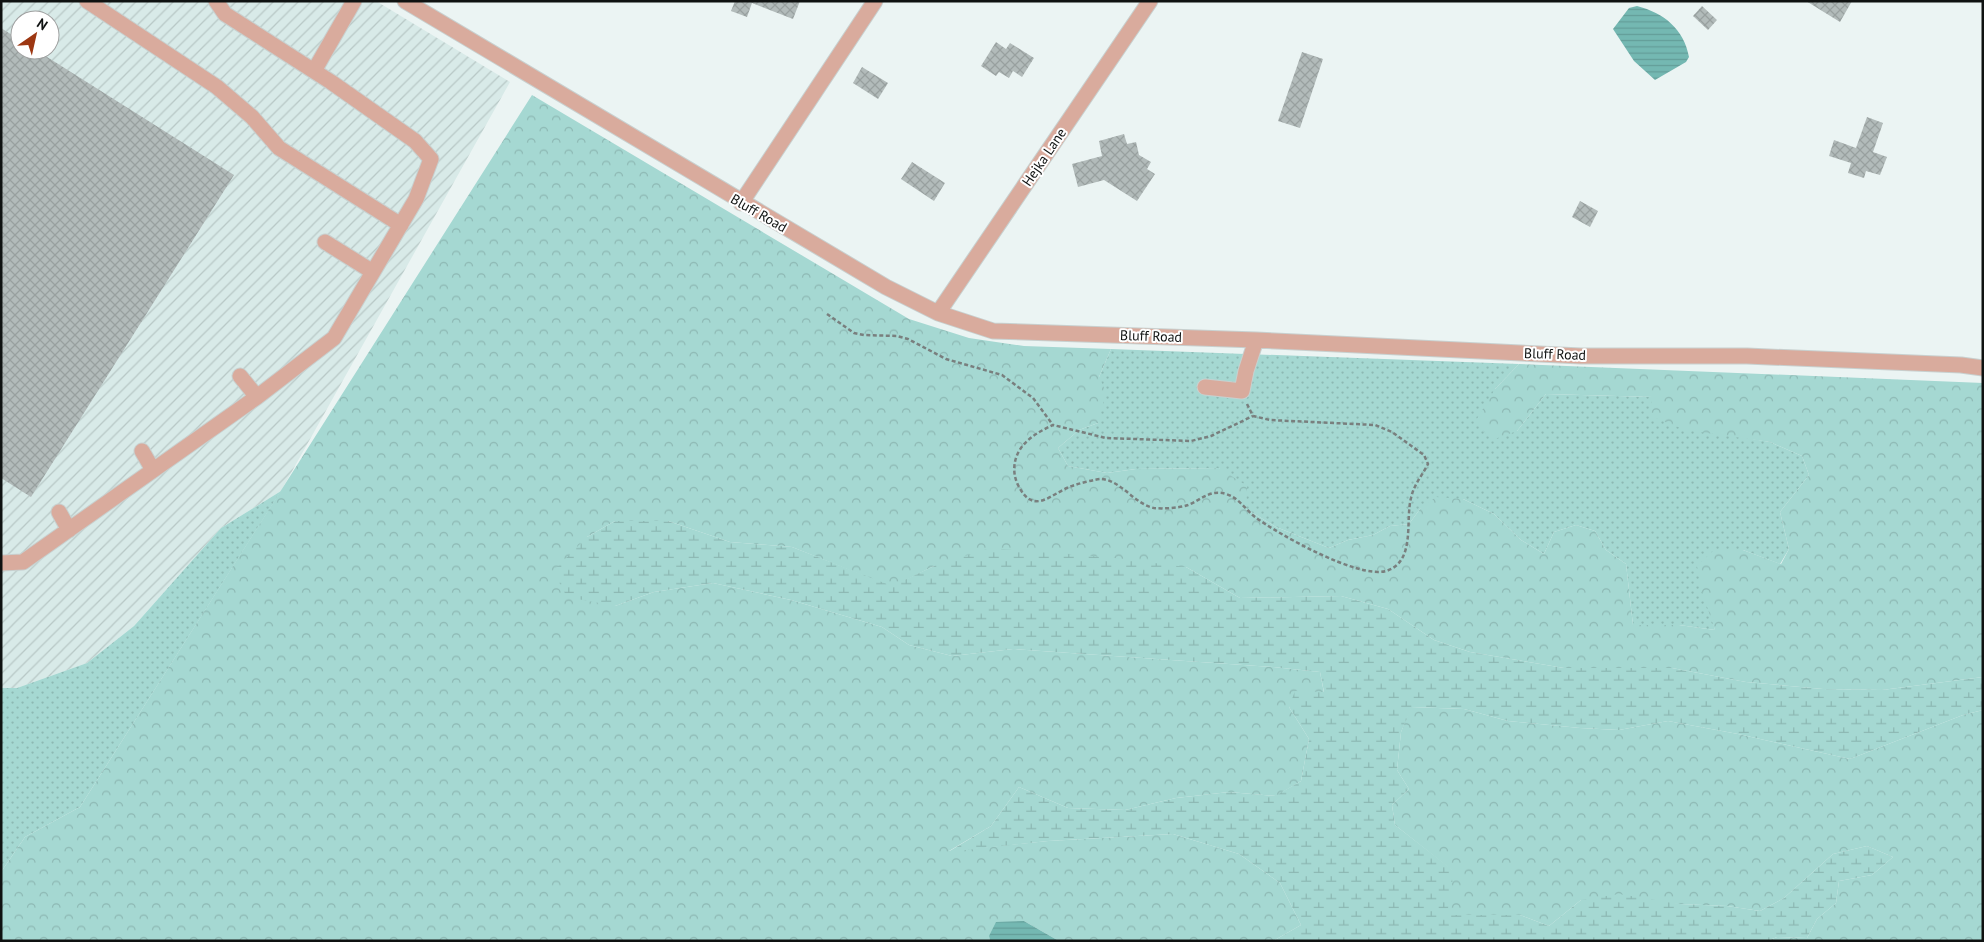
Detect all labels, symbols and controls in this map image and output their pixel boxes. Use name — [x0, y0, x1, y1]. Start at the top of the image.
north arrow — [10, 10, 60, 60]
text: N — [33, 14, 51, 34]
street label: Hejka Lane — [1018, 124, 1070, 190]
street label: Bluff Road — [728, 190, 790, 236]
street label: Bluff Road — [1120, 326, 1182, 346]
street label: Bluff Road — [1524, 344, 1586, 364]

